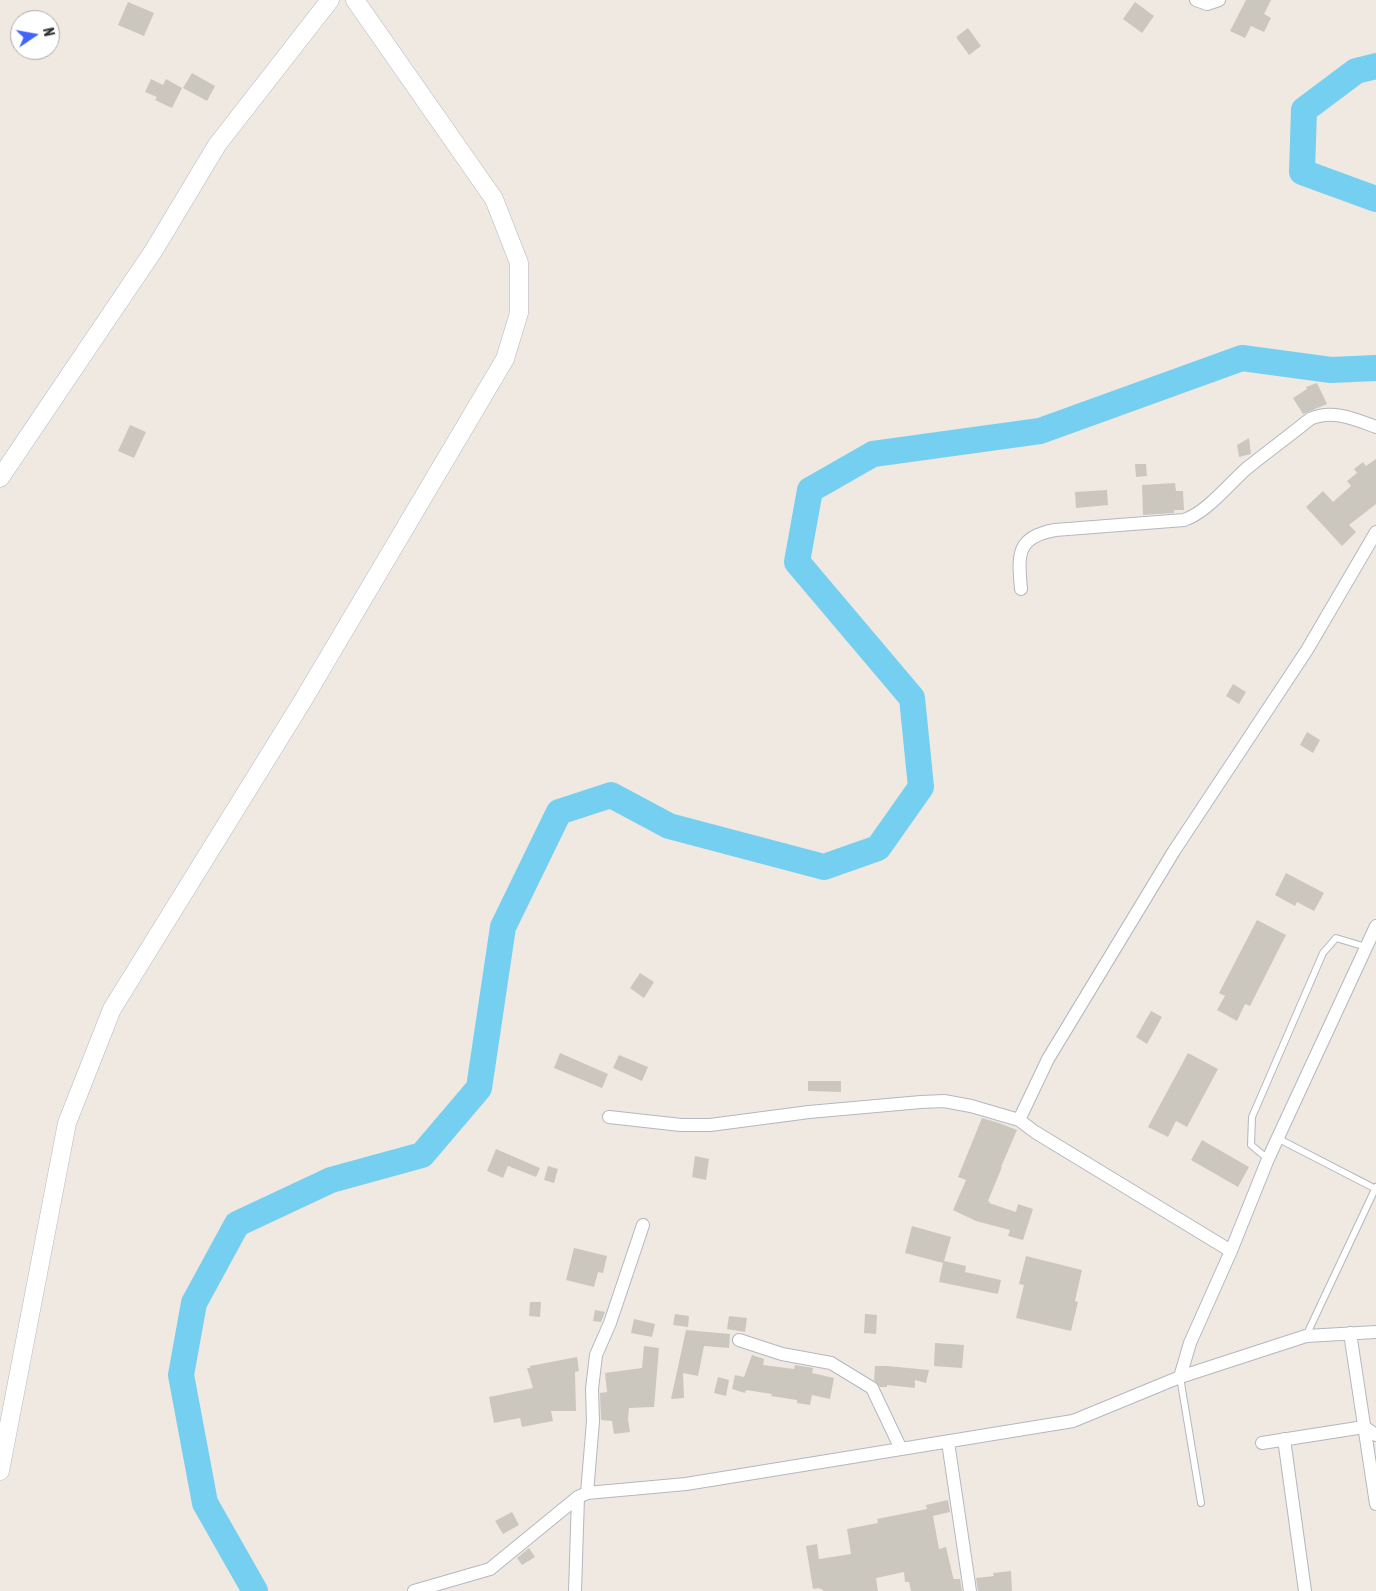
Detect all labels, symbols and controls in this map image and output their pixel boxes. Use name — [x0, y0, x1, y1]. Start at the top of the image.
north arrow — [10, 10, 60, 60]
text: N — [40, 26, 57, 38]

